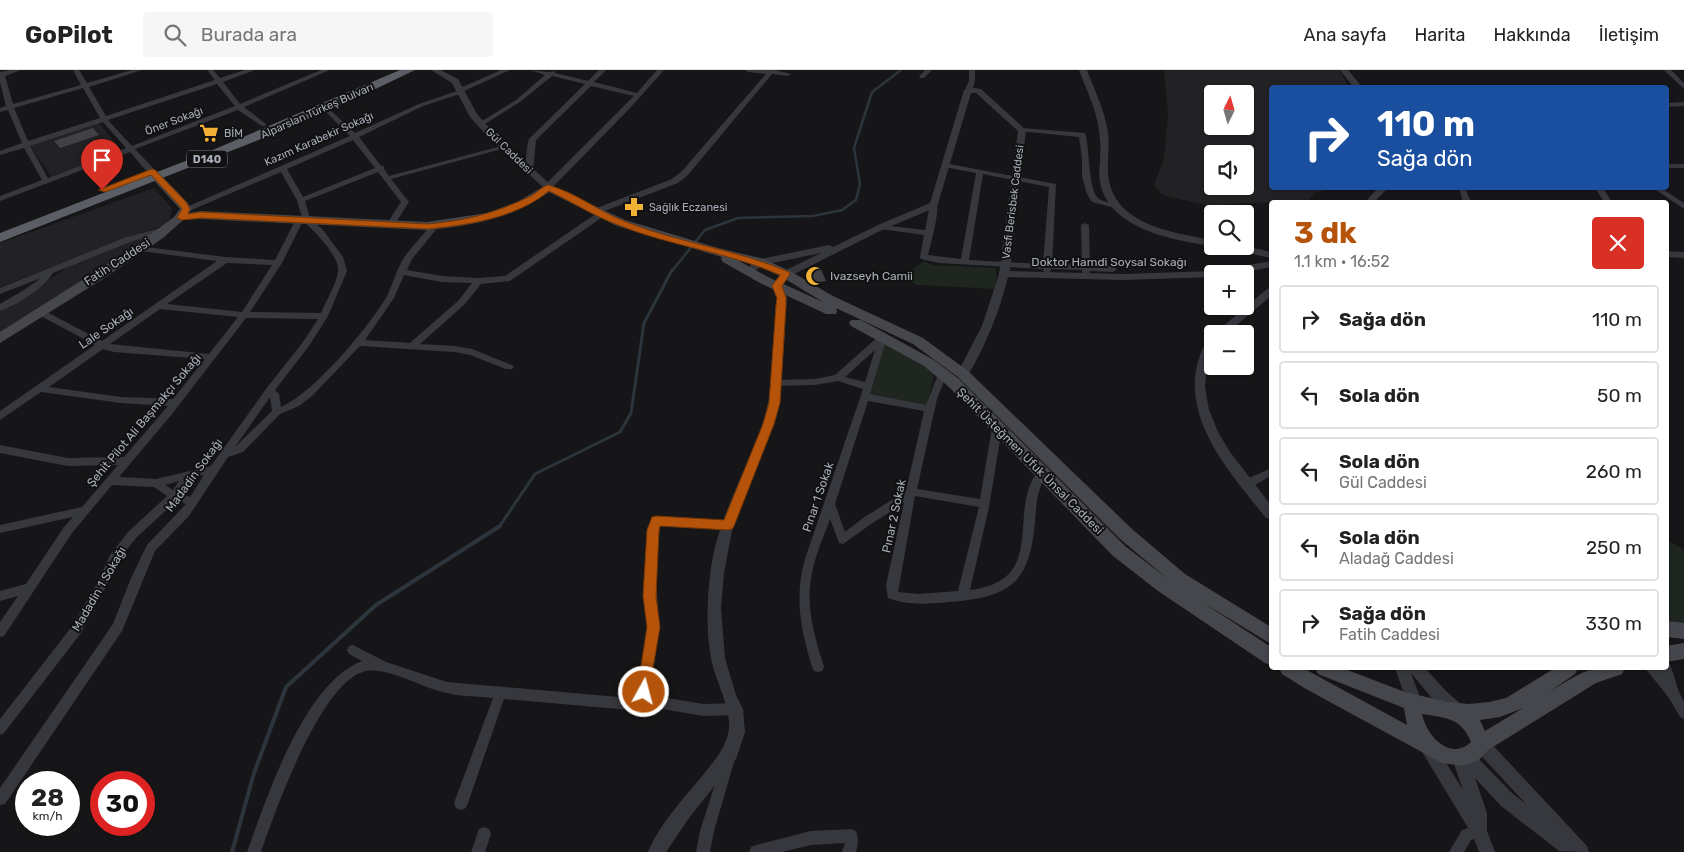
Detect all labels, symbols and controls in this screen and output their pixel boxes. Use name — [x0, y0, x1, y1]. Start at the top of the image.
search box — [143, 12, 493, 57]
text: GoPilot — [25, 21, 113, 49]
icon: search — [161, 21, 189, 49]
text: Burada ara — [201, 23, 297, 46]
text: Ana sayfa — [1304, 24, 1387, 46]
text: Harita — [1415, 24, 1465, 46]
text: Hakkında — [1493, 24, 1571, 46]
text: İletişim — [1599, 24, 1659, 46]
street label: Alparslan Türkeş Bulvarı — [259, 80, 375, 142]
north arrow — [1204, 85, 1254, 135]
map controls — [1204, 85, 1254, 375]
text: 110 m — [1377, 103, 1475, 145]
street label: Öner Sokağı — [143, 104, 205, 138]
icon: right — [1294, 105, 1359, 170]
street label: Kazım Karabekir Sokağı — [263, 109, 375, 169]
supermarket icon: BİM — [198, 122, 220, 144]
street label: Gül Caddesi — [483, 125, 535, 177]
place label: BİM — [224, 126, 243, 140]
pin — [81, 139, 123, 190]
street label: Vasfi Berisbek Caddesi — [1000, 144, 1026, 260]
button: sound — [1204, 145, 1254, 195]
text: Sağa dön — [1377, 145, 1473, 172]
icon: arrive — [88, 146, 116, 174]
road number: D140 — [187, 150, 227, 168]
pharmacy icon: Sağlık Eczanesi — [623, 196, 645, 218]
place label: Sağlık Eczanesi — [649, 201, 728, 214]
button: search — [1204, 205, 1254, 255]
text: 3 dk — [1294, 215, 1357, 251]
button: close — [1592, 217, 1644, 269]
street label: Fatih Caddesi — [81, 235, 153, 288]
text: 1.1 km · 16:52 — [1294, 252, 1390, 271]
street label: Doktor Hamdi Soysal Sokağı — [1031, 255, 1187, 269]
mosque icon: Ivazseyh Camii — [804, 265, 826, 287]
button: + — [1204, 265, 1254, 315]
place label: Ivazseyh Camii — [830, 269, 913, 283]
street label: Lale Sokağı — [76, 304, 136, 352]
icon: right — [1296, 305, 1324, 333]
text: Sağa dön — [1339, 308, 1426, 331]
text: 110 m — [1592, 308, 1642, 331]
button: − — [1204, 325, 1254, 375]
street label: Şehit Pilot Ali Başmakçı Sokağı — [84, 350, 204, 490]
icon: left — [1296, 381, 1324, 409]
text: Sola dön — [1339, 384, 1420, 407]
text: 50 m — [1597, 384, 1642, 407]
street label: Şehit Üsteğmen Ufuk Ünsal Caddesi — [954, 385, 1106, 537]
street label: Madadin Sokağı — [163, 436, 225, 514]
text: Sola dön — [1339, 450, 1420, 473]
icon: left — [1296, 457, 1324, 485]
street label: Pınar 1 Sokak — [799, 459, 837, 534]
text: 260 m — [1586, 460, 1642, 483]
text: Gül Caddesi — [1339, 473, 1427, 492]
street label: Pınar 2 Sokak — [879, 477, 909, 554]
text: Sola dön — [1339, 526, 1420, 549]
icon: left — [1296, 533, 1324, 561]
text: 250 m — [1586, 536, 1642, 559]
street label: Madadin 1 Sokağı — [69, 544, 129, 634]
text: Aladağ Caddesi — [1339, 549, 1454, 568]
text: Sağa dön — [1339, 602, 1426, 625]
icon: right — [1296, 609, 1324, 637]
text: 330 m — [1586, 612, 1642, 635]
text: Fatih Caddesi — [1339, 625, 1440, 644]
position arrow — [617, 665, 669, 717]
speed limit sign: 30 — [90, 771, 155, 836]
text: 28 — [31, 783, 64, 812]
text: km/h — [33, 809, 62, 823]

